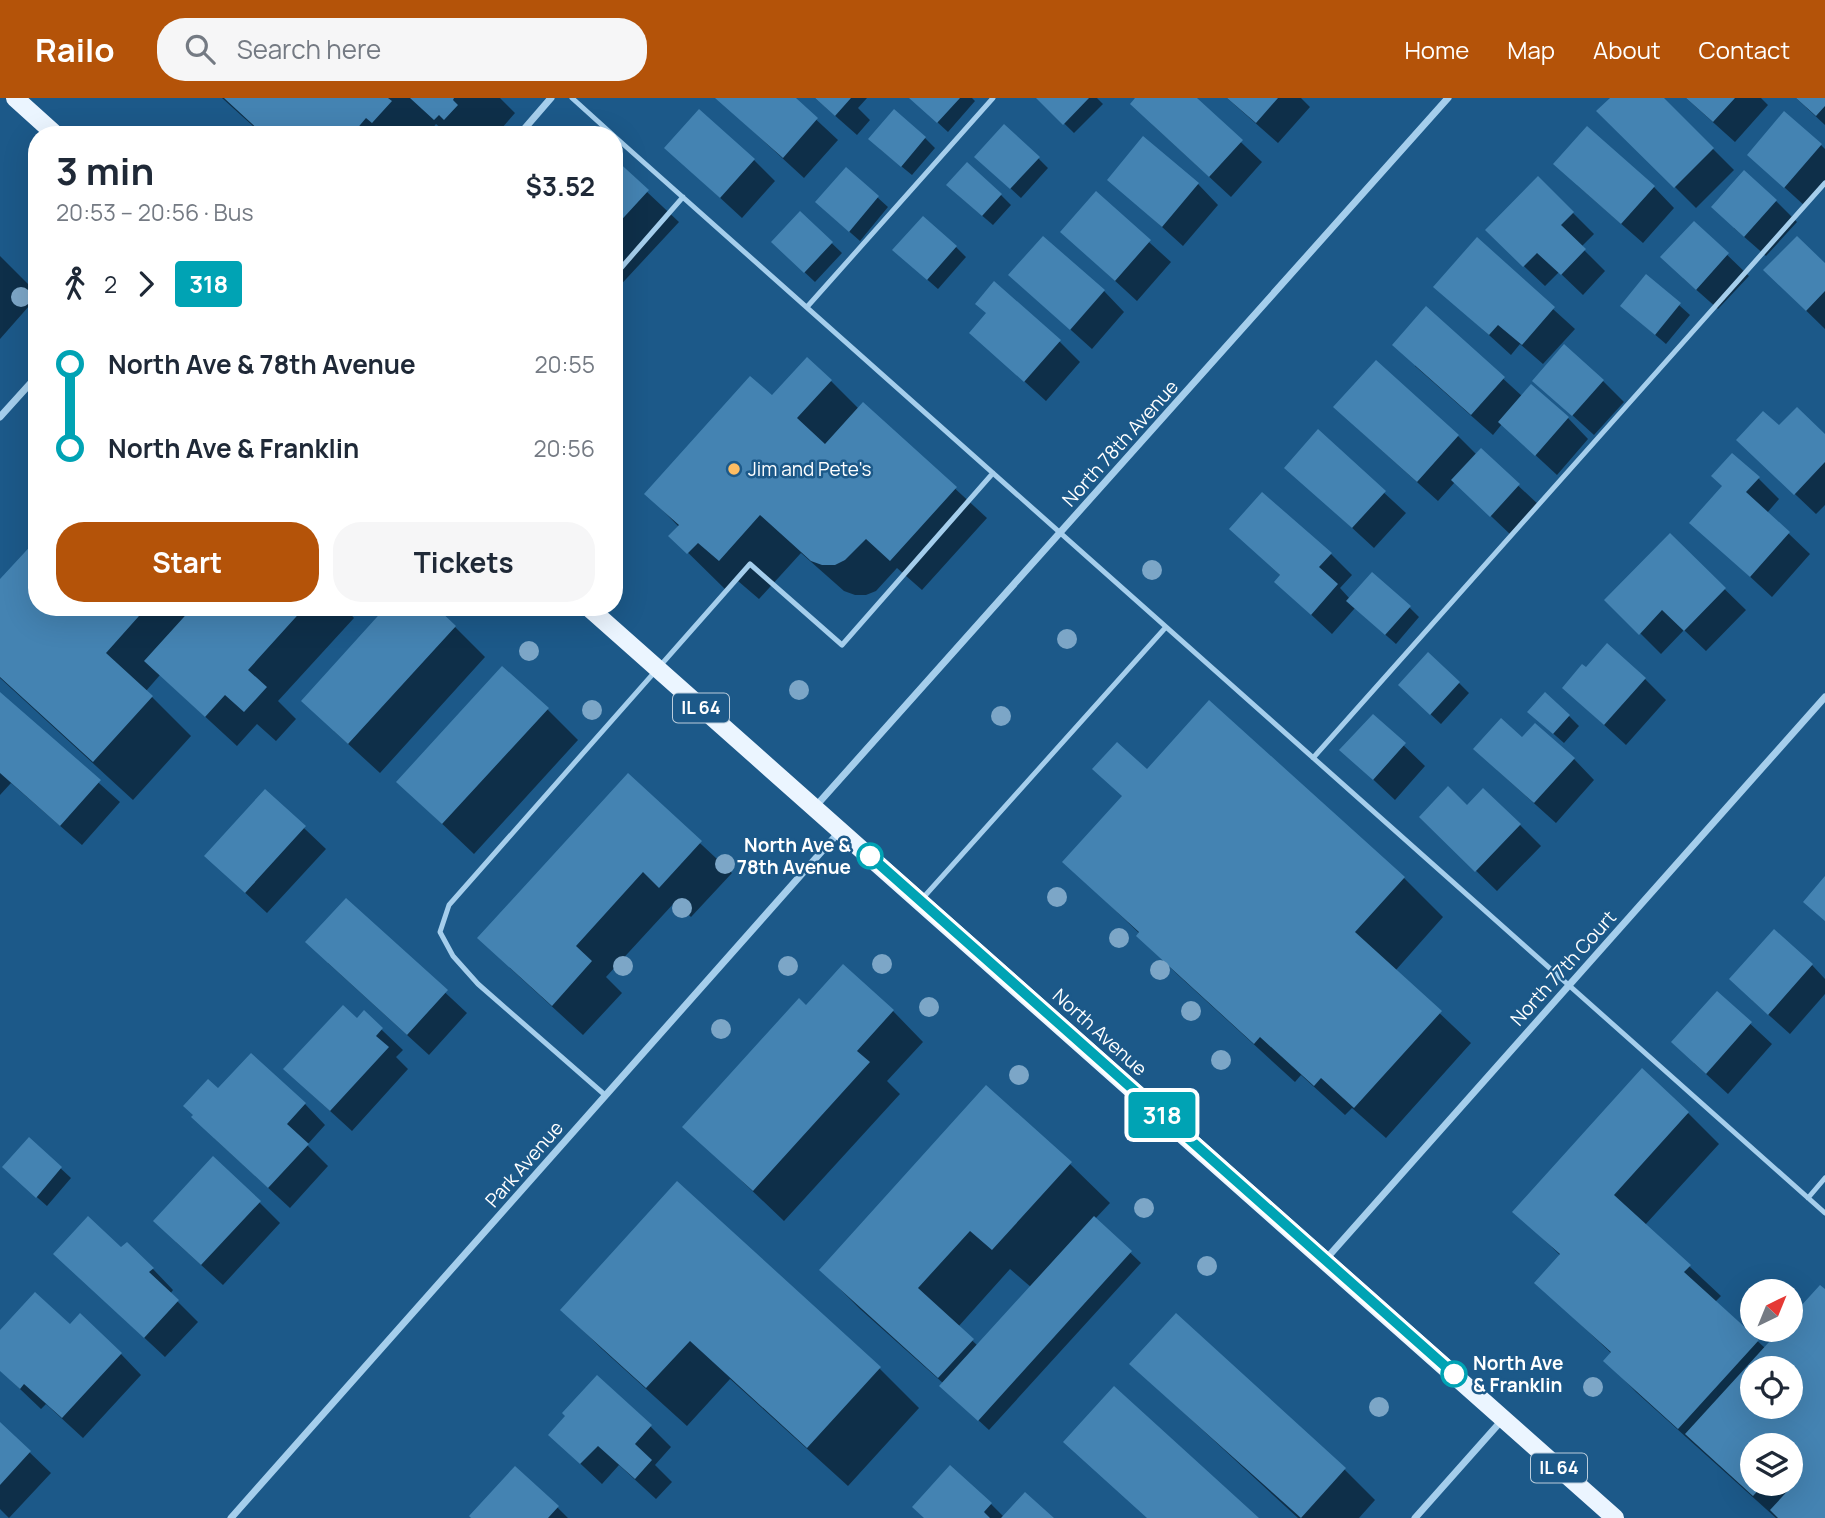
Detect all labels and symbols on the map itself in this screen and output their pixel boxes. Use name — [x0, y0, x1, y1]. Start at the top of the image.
street label: North 78th Avenue — [1056, 374, 1184, 512]
place label: Jim and Pete's — [748, 456, 871, 482]
marker: Jim and Pete's — [726, 461, 742, 477]
road number: IL 64 — [673, 694, 729, 722]
place label: North Ave & 78th Avenue — [737, 832, 851, 880]
marker: North Ave & 78th Avenue — [857, 843, 883, 869]
street label: North 77th Court — [1504, 905, 1622, 1031]
street label: North Avenue — [1047, 983, 1153, 1081]
line badge: 318 — [1122, 1092, 1202, 1138]
street label: Park Avenue — [479, 1115, 569, 1213]
north arrow — [1740, 1279, 1802, 1342]
place label: North Ave & Franklin — [1473, 1350, 1563, 1398]
marker: North Ave & Franklin — [1441, 1361, 1467, 1387]
road number: IL 64 — [1531, 1454, 1587, 1483]

